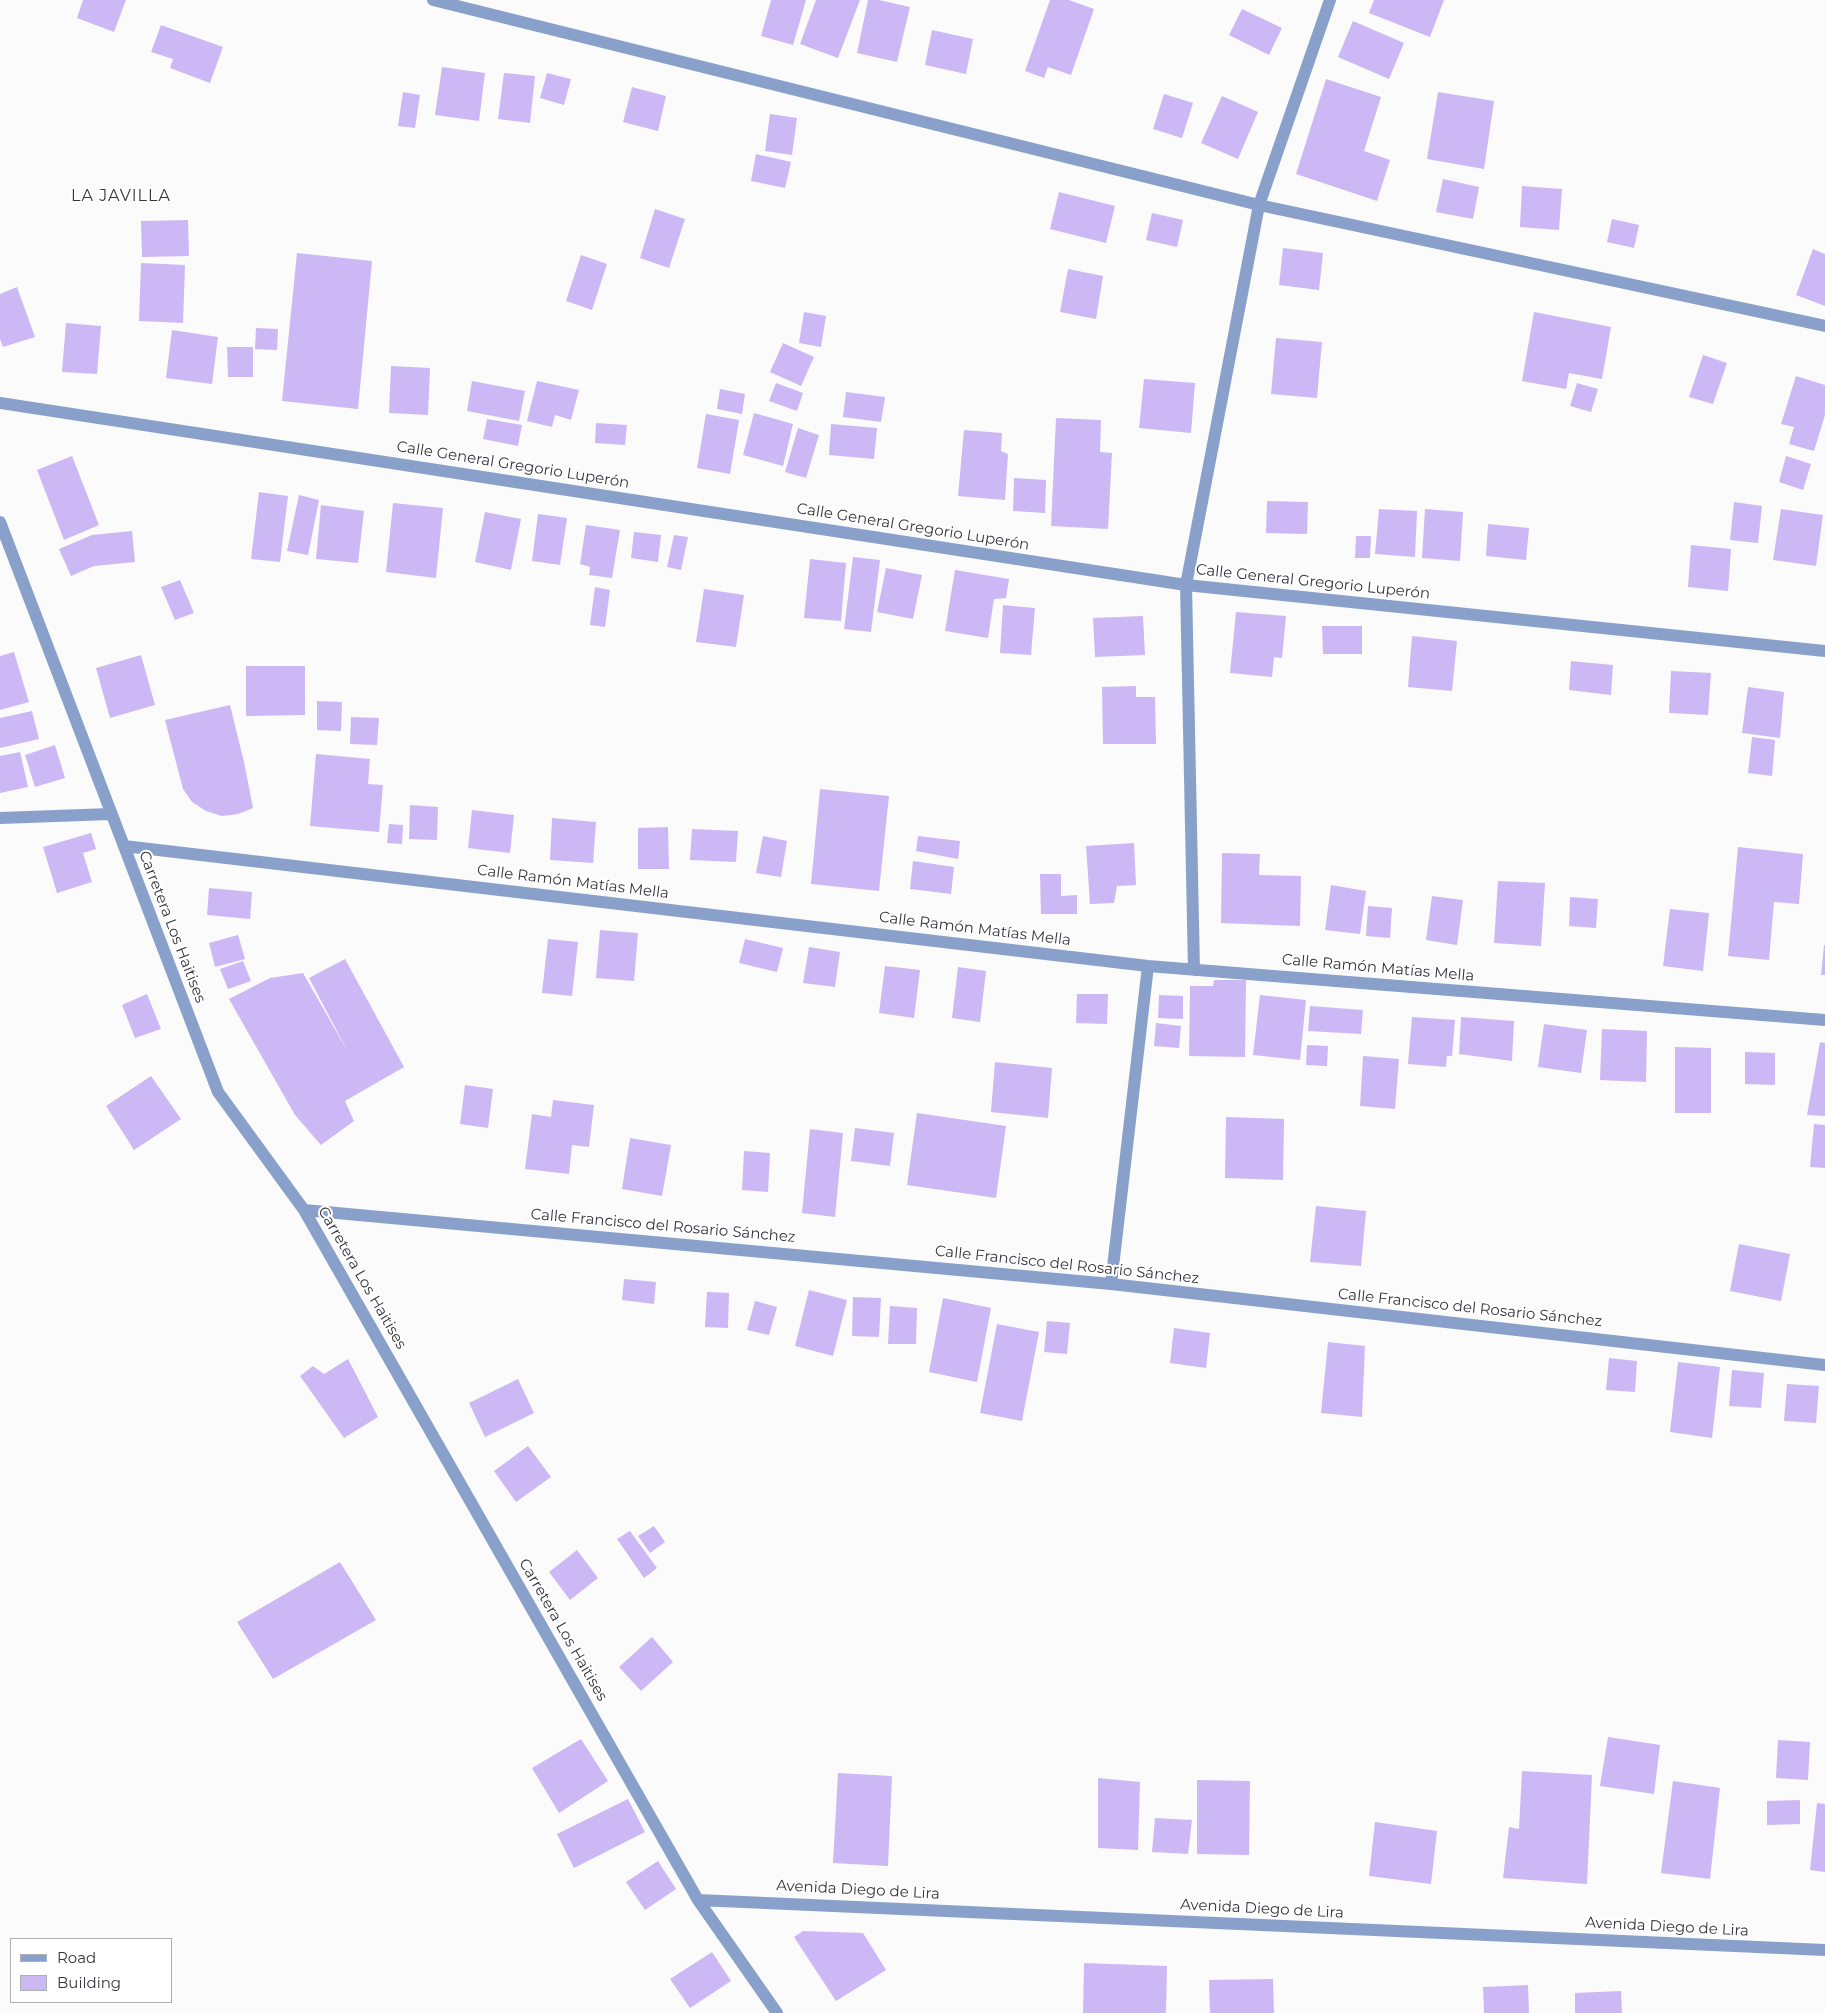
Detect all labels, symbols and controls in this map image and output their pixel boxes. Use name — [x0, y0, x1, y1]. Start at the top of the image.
district label: LA JAVILLA — [70, 186, 172, 206]
street label: Calle General Gregorio Luperón — [395, 438, 631, 492]
street label: Calle General Gregorio Luperón — [795, 500, 1031, 554]
street label: Calle General Gregorio Luperón — [1195, 561, 1431, 603]
street label: Carretera Los Haitises — [135, 848, 209, 1006]
street label: Calle Ramón Matías Mella — [476, 861, 670, 903]
street label: Calle Ramón Matías Mella — [878, 908, 1072, 950]
street label: Calle Ramón Matías Mella — [1281, 951, 1475, 985]
street label: Carretera Los Haitises — [314, 1204, 410, 1352]
street label: Calle Francisco del Rosario Sánchez — [530, 1205, 796, 1247]
street label: Calle Francisco del Rosario Sánchez — [934, 1242, 1200, 1288]
street label: Calle Francisco del Rosario Sánchez — [1337, 1285, 1603, 1331]
street label: Carretera Los Haitises — [515, 1556, 611, 1704]
street label: Avenida Diego de Lira — [776, 1877, 940, 1903]
street label: Avenida Diego de Lira — [1180, 1896, 1344, 1922]
street label: Avenida Diego de Lira — [1585, 1914, 1749, 1940]
legend — [10, 1938, 172, 2003]
text: Road — [57, 1948, 96, 1967]
text: Building — [57, 1973, 121, 1992]

